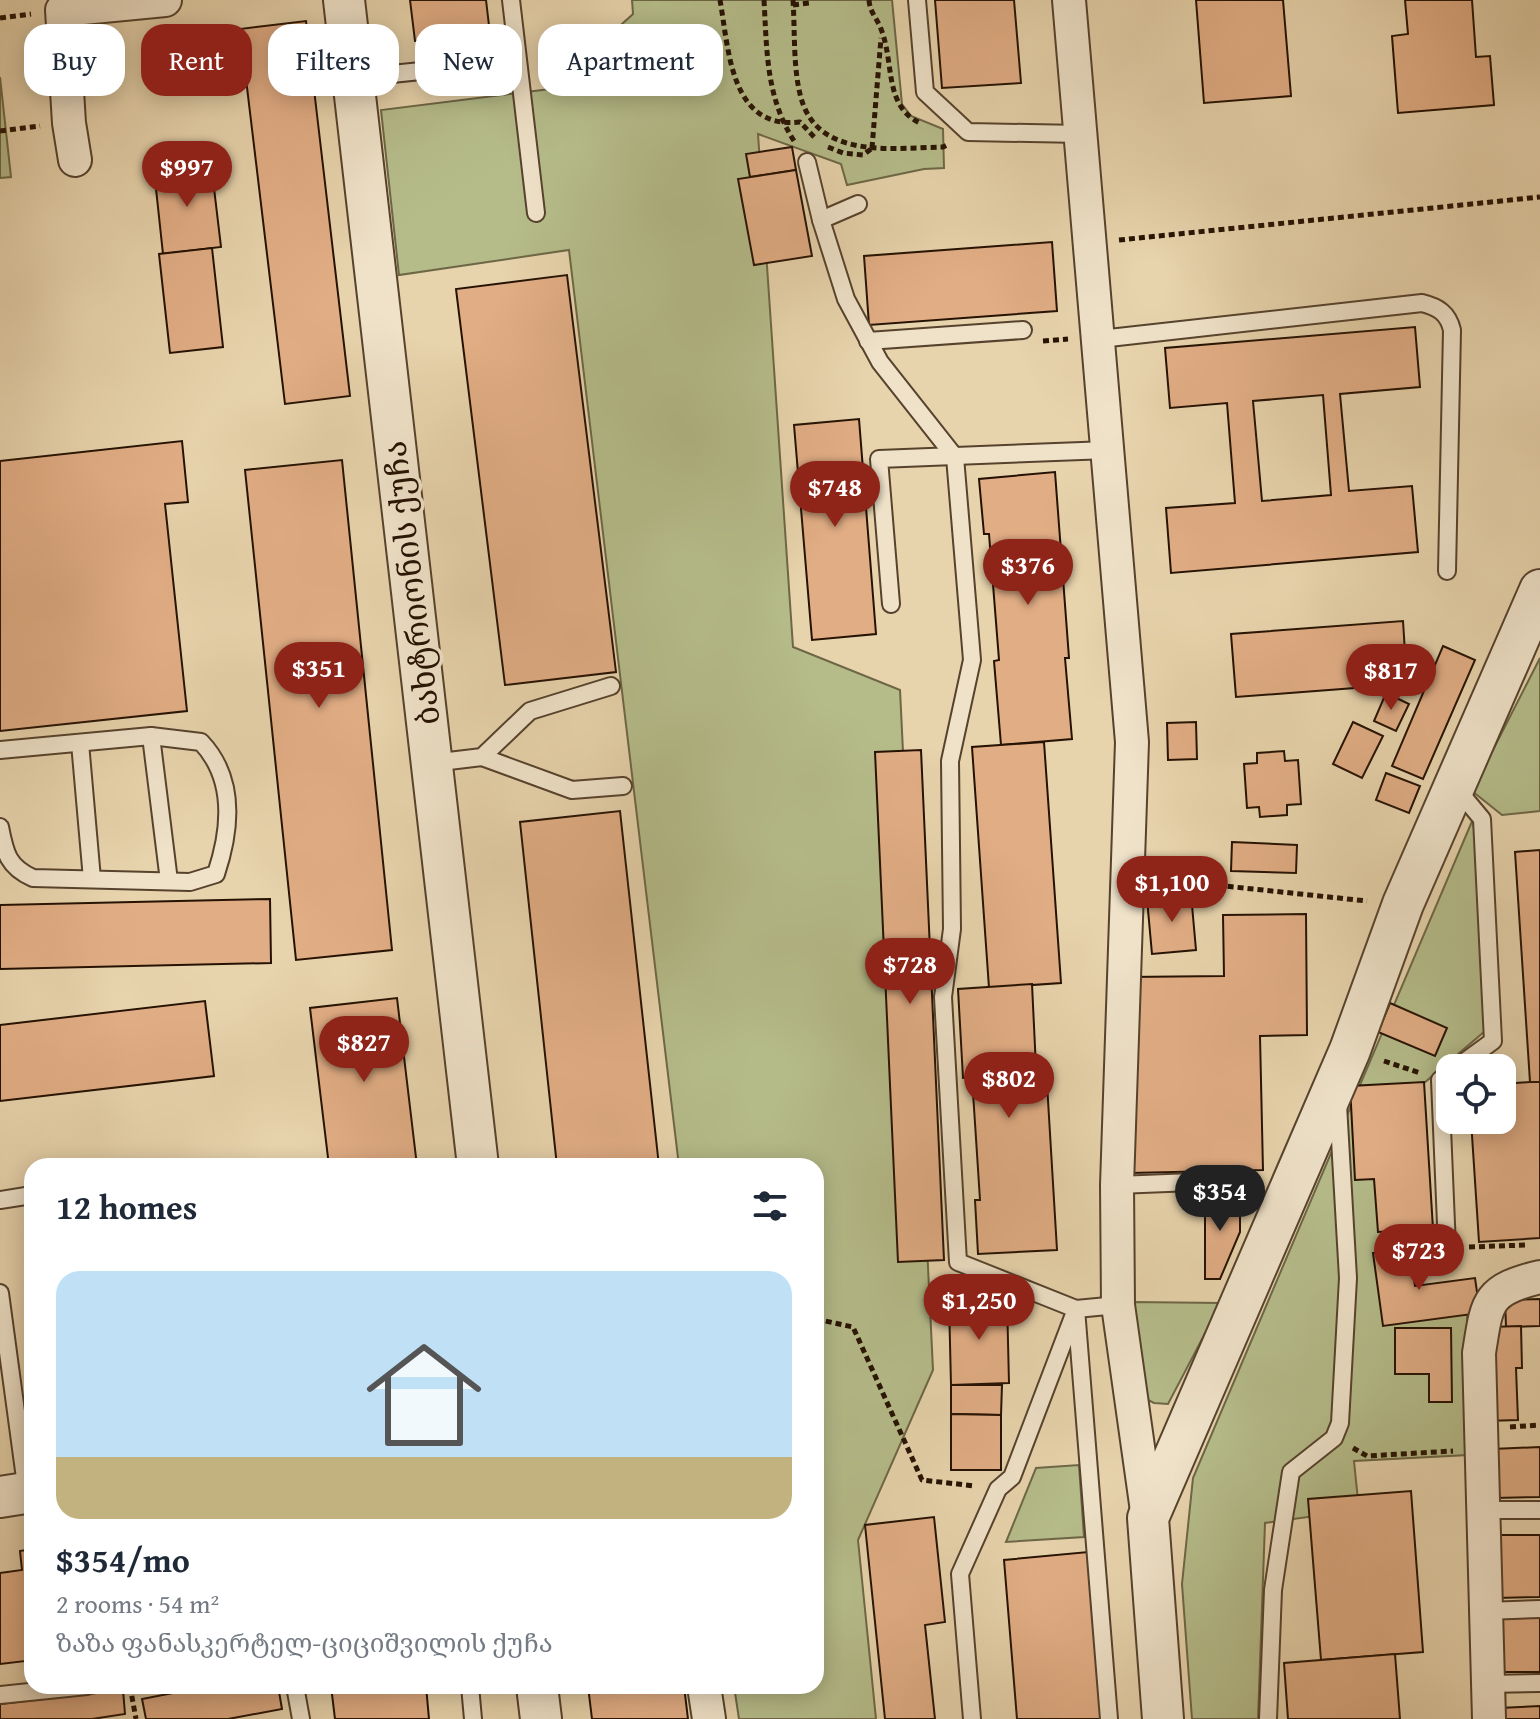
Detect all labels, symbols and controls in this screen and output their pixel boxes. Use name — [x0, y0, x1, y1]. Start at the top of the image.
chip: Buy — [24, 24, 125, 96]
chip: Rent — [141, 24, 252, 96]
chip: Filters — [268, 24, 399, 96]
chip: New — [415, 24, 522, 96]
chip: Apartment — [538, 24, 723, 96]
pin: $997 — [140, 141, 234, 209]
text: $997 — [160, 147, 214, 186]
street label: ბახტრიონის ქუჩა — [370, 438, 452, 728]
pin: $748 — [788, 461, 882, 529]
text: $748 — [808, 467, 862, 506]
pin: $376 — [981, 539, 1075, 607]
text: $376 — [1001, 545, 1055, 584]
pin: $351 — [272, 642, 366, 710]
pin: $817 — [1344, 644, 1438, 712]
text: $351 — [292, 648, 346, 687]
text: $817 — [1364, 650, 1418, 689]
pin: $1,100 — [1107, 856, 1237, 924]
text: $1,100 — [1135, 862, 1209, 901]
pin: $728 — [863, 938, 957, 1006]
text: $728 — [883, 944, 937, 983]
pin: $827 — [317, 1016, 411, 1084]
text: $827 — [337, 1022, 391, 1061]
pin: $802 — [962, 1052, 1056, 1120]
map controls — [1436, 1054, 1516, 1134]
button: locate — [1436, 1054, 1516, 1134]
text: $802 — [982, 1058, 1036, 1097]
pin: $354 — [1173, 1165, 1267, 1233]
text: $354 — [1193, 1171, 1247, 1210]
text: 12 homes — [56, 1182, 197, 1231]
icon: filters — [748, 1184, 792, 1228]
pin: $723 — [1372, 1224, 1466, 1292]
text: $723 — [1392, 1230, 1446, 1269]
pin: $1,250 — [914, 1274, 1044, 1342]
text: $1,250 — [942, 1280, 1016, 1319]
icon: home — [352, 1323, 496, 1467]
text: $354/mo — [56, 1535, 190, 1584]
text: 2 rooms · 54 m² — [56, 1584, 219, 1623]
text: ზაზა ფანასკერტელ-ციციშვილის ქუჩა — [56, 1623, 553, 1662]

